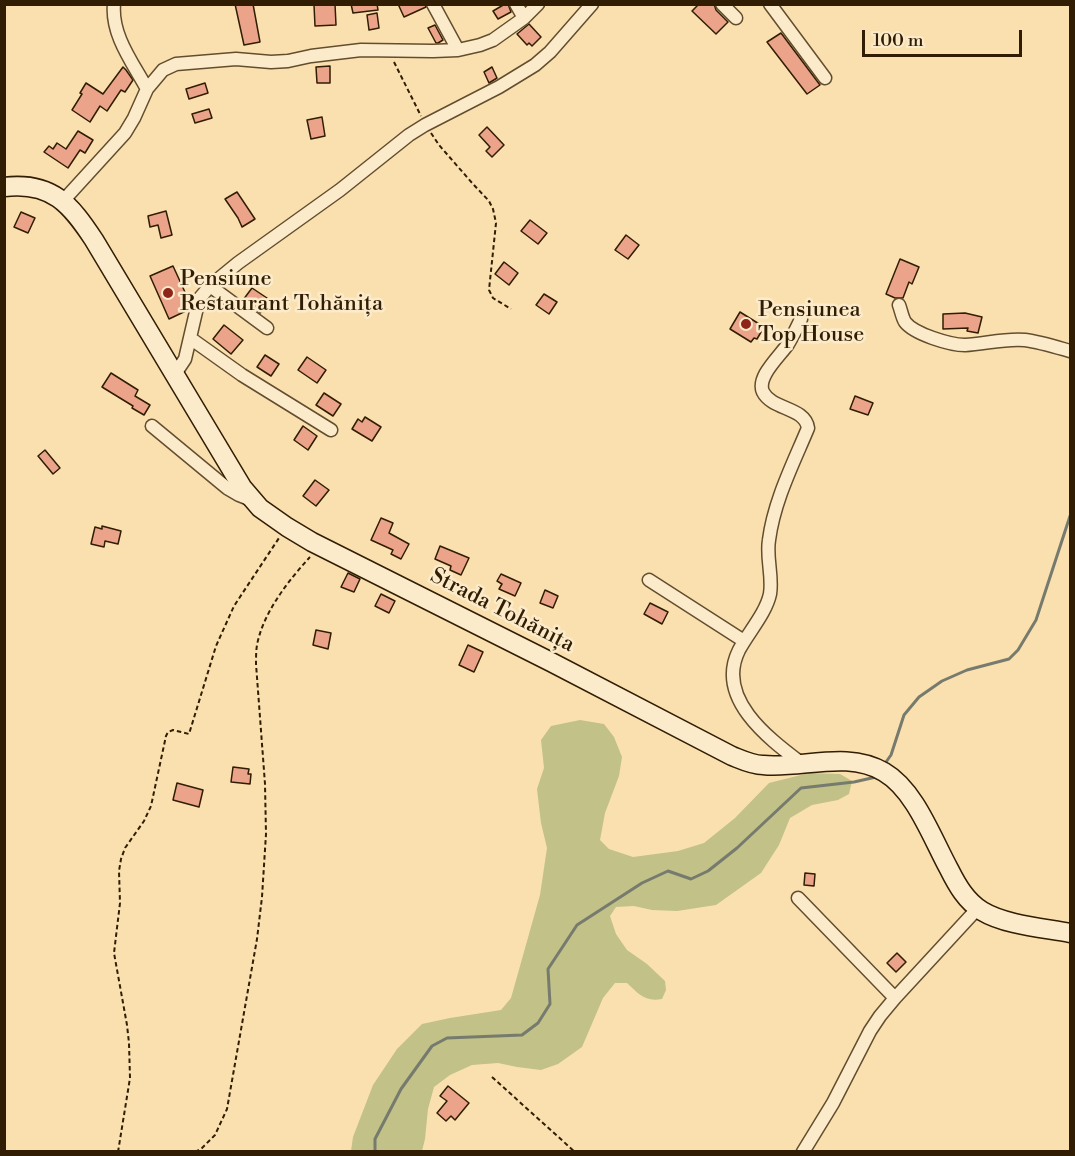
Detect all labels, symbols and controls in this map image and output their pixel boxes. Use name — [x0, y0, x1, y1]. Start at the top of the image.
scale bar — [865, 18, 1026, 56]
text: 100 m — [873, 29, 924, 52]
place label: Pensiune Restaurant Tohănița — [180, 267, 383, 318]
marker: Pensiune Restaurant Tohănița — [161, 286, 175, 300]
place label: Pensiunea Top House — [758, 298, 864, 350]
marker: Pensiunea Top House — [739, 317, 753, 331]
street label: Strada Tohănița — [425, 563, 579, 659]

